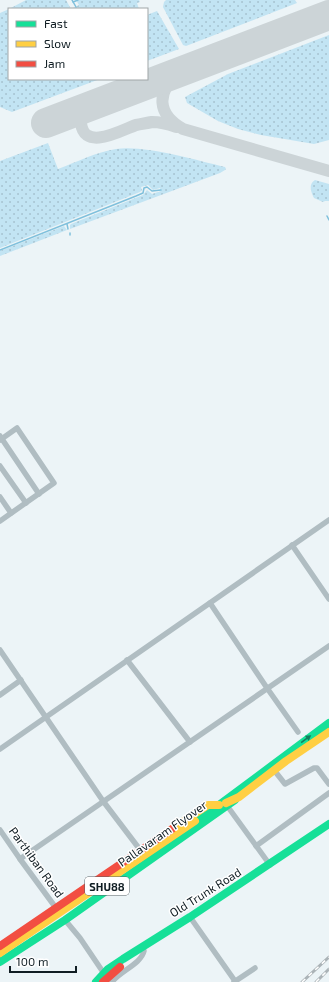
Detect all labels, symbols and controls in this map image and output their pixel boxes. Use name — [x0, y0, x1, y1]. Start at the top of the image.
legend — [8, 8, 148, 80]
text: Fast — [44, 16, 68, 30]
text: Slow — [44, 36, 71, 50]
text: Jam — [44, 56, 65, 70]
one-way arrow — [300, 735, 311, 743]
street label: Pallavaram Flyover — [115, 797, 209, 869]
street label: Parthiban Road — [7, 824, 67, 900]
street label: Old Trunk Road — [167, 864, 243, 920]
road number: SHU88 — [85, 877, 129, 895]
scale bar — [10, 948, 76, 974]
text: 100 m — [16, 954, 48, 968]

